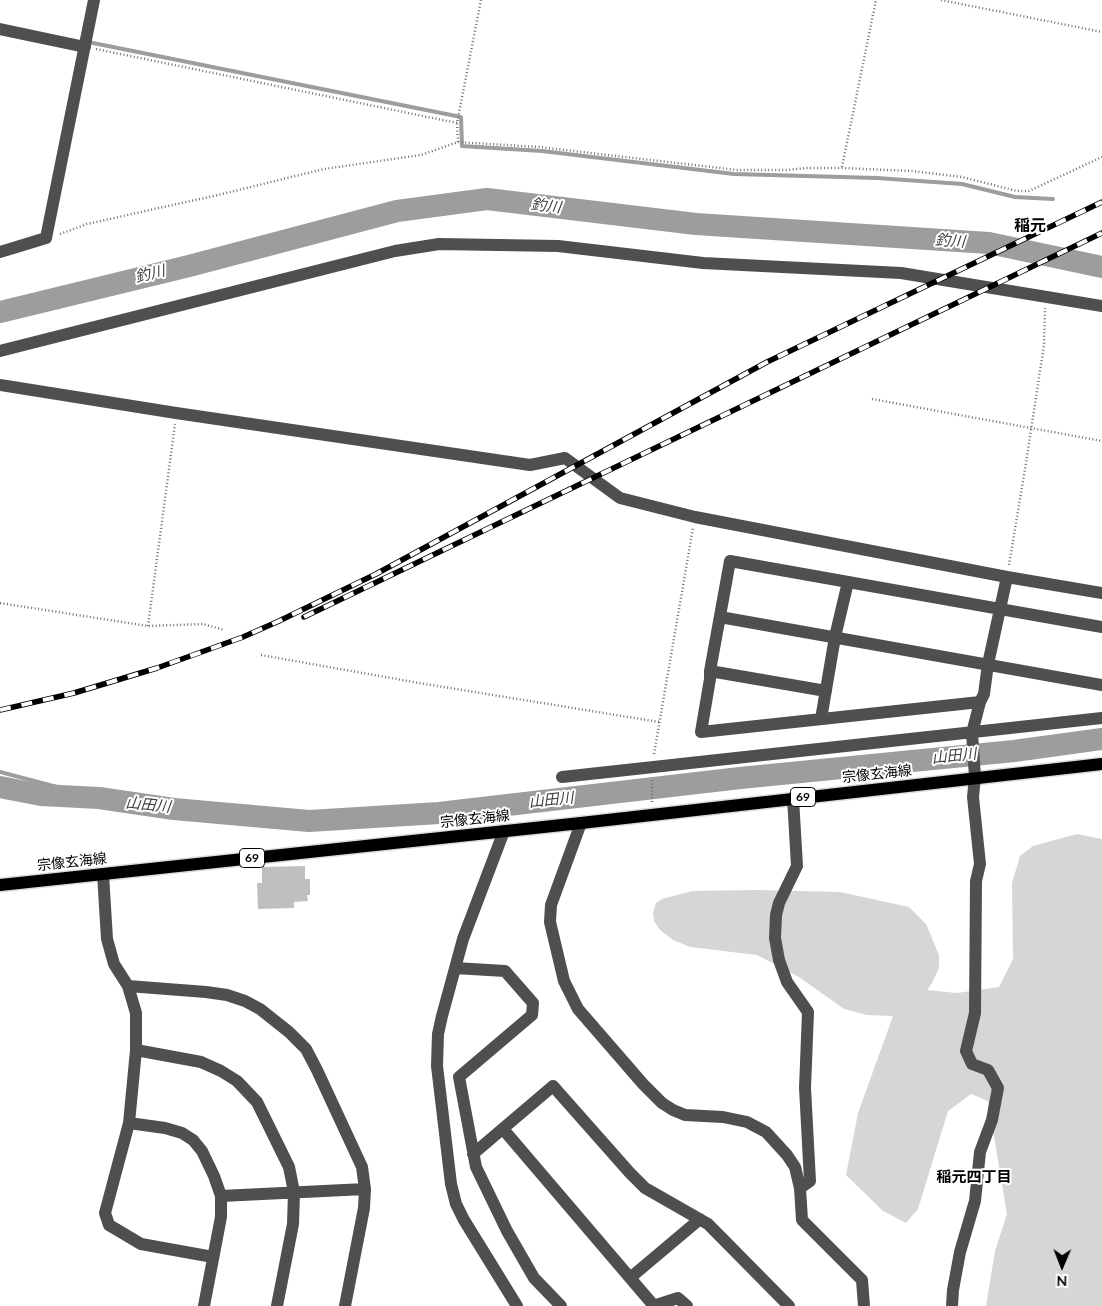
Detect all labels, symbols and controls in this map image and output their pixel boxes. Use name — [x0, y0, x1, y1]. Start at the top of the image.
water label: 釣川 — [530, 195, 562, 217]
district label: 稲元 — [1014, 216, 1046, 236]
water label: 釣川 — [934, 231, 966, 251]
water label: 釣川 — [133, 262, 167, 286]
water label: 山田川 — [931, 745, 977, 767]
street label: 宗像玄海線 — [841, 762, 913, 786]
road number: 69 — [790, 788, 816, 806]
water label: 山田川 — [528, 789, 574, 811]
water label: 山田川 — [125, 794, 171, 816]
street label: 宗像玄海線 — [439, 807, 511, 831]
road number: 69 — [240, 848, 264, 868]
street label: 宗像玄海線 — [36, 850, 108, 874]
district label: 稲元四丁目 — [937, 1168, 1011, 1186]
north arrow — [1037, 1241, 1087, 1291]
text: N — [1056, 1273, 1067, 1290]

